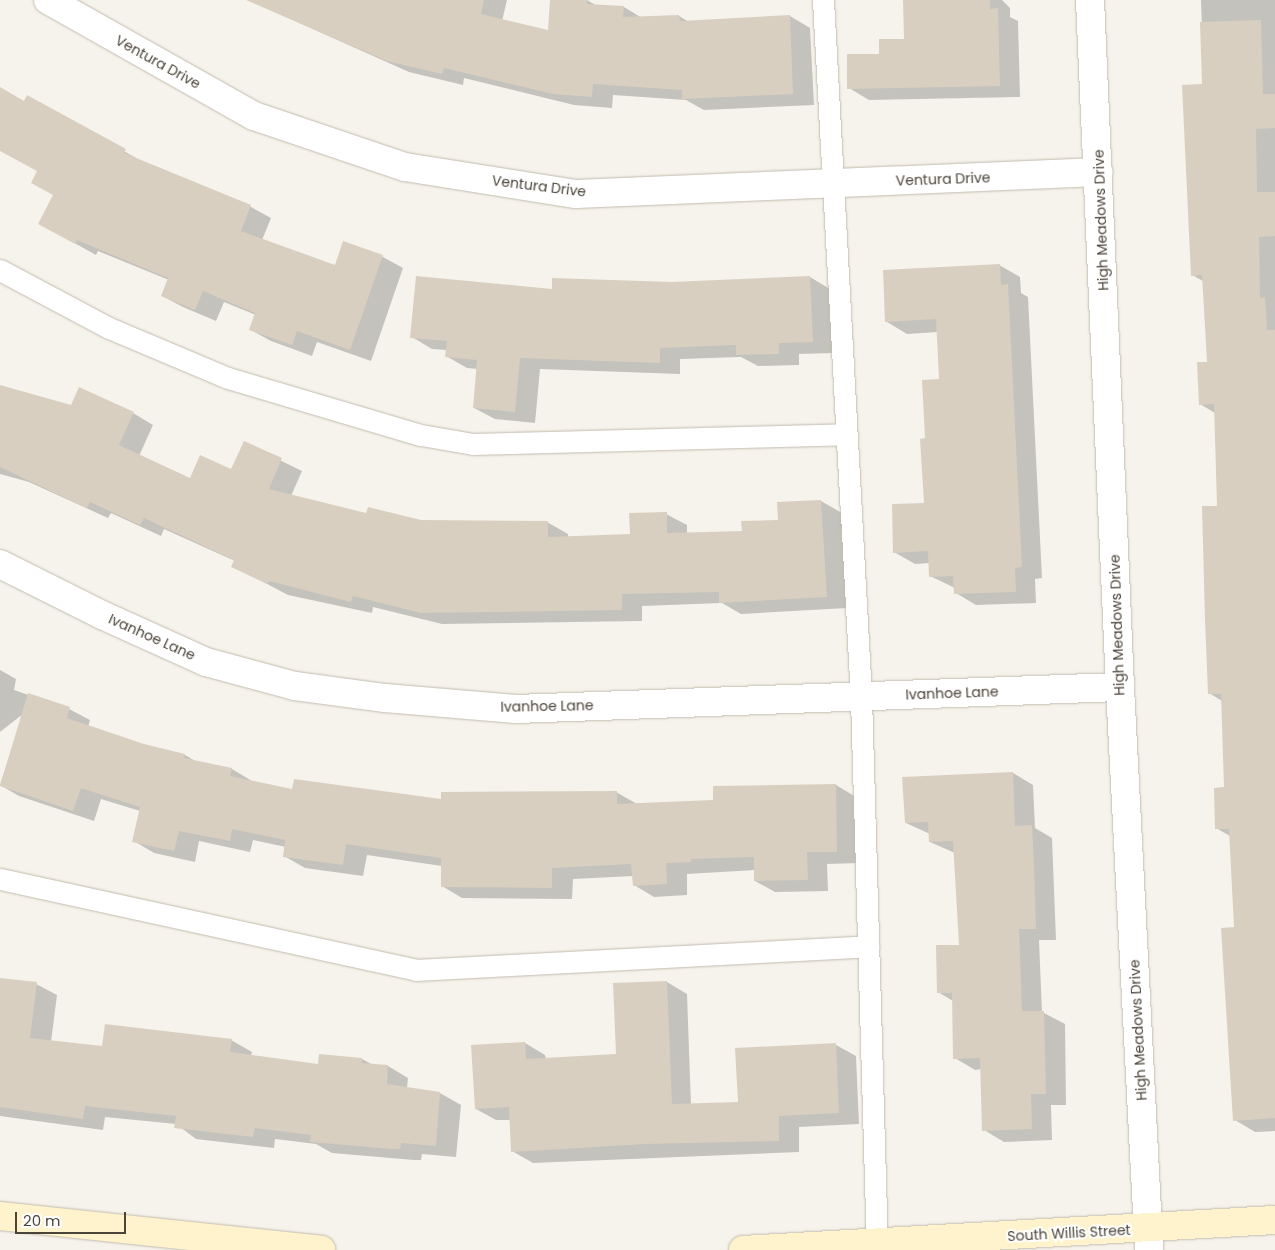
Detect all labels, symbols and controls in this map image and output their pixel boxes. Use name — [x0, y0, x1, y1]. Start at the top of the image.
street label: Ventura Drive — [113, 32, 203, 92]
street label: High Meadows Drive — [1090, 149, 1112, 291]
street label: Ventura Drive — [895, 169, 991, 189]
street label: Ventura Drive — [491, 172, 587, 200]
street label: High Meadows Drive — [1106, 554, 1128, 696]
street label: Ivanhoe Lane — [106, 610, 198, 664]
street label: Ivanhoe Lane — [905, 683, 999, 703]
street label: Ivanhoe Lane — [500, 697, 594, 715]
street label: High Meadows Drive — [1126, 959, 1150, 1101]
scale bar — [18, 1202, 129, 1234]
text: 20 m — [23, 1210, 61, 1231]
street label: South Willis Street — [1007, 1221, 1131, 1245]

